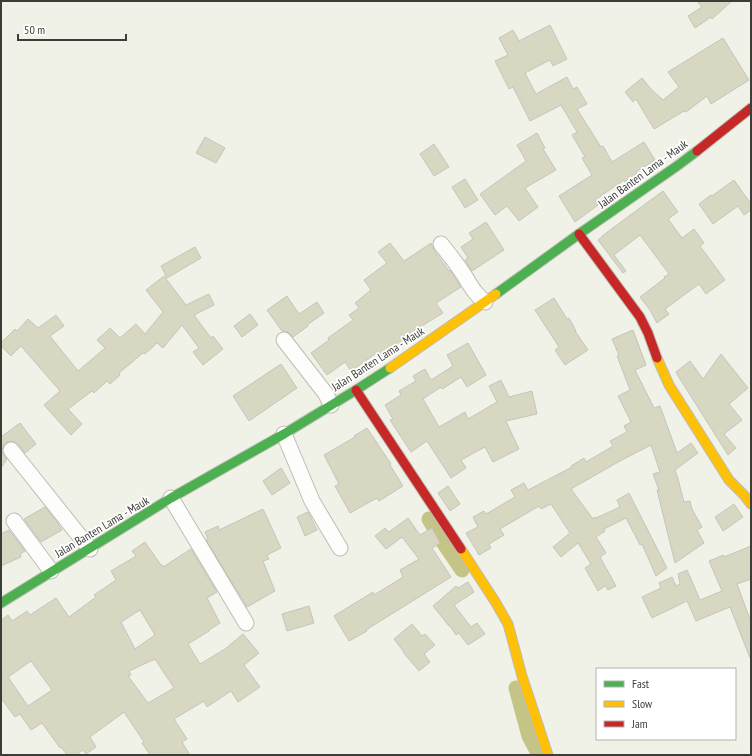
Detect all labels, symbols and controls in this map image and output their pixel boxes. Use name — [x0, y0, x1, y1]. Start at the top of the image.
scale bar — [18, 16, 126, 42]
text: 50 m — [24, 22, 45, 37]
street label: Jalan Banten Lama - Mauk — [594, 136, 691, 212]
street label: Jalan Banten Lama - Mauk — [328, 323, 427, 395]
street label: Jalan Banten Lama - Mauk — [51, 492, 152, 561]
legend — [596, 668, 736, 740]
text: Fast — [632, 676, 650, 691]
text: Slow — [632, 696, 653, 711]
text: Jam — [631, 716, 648, 731]

